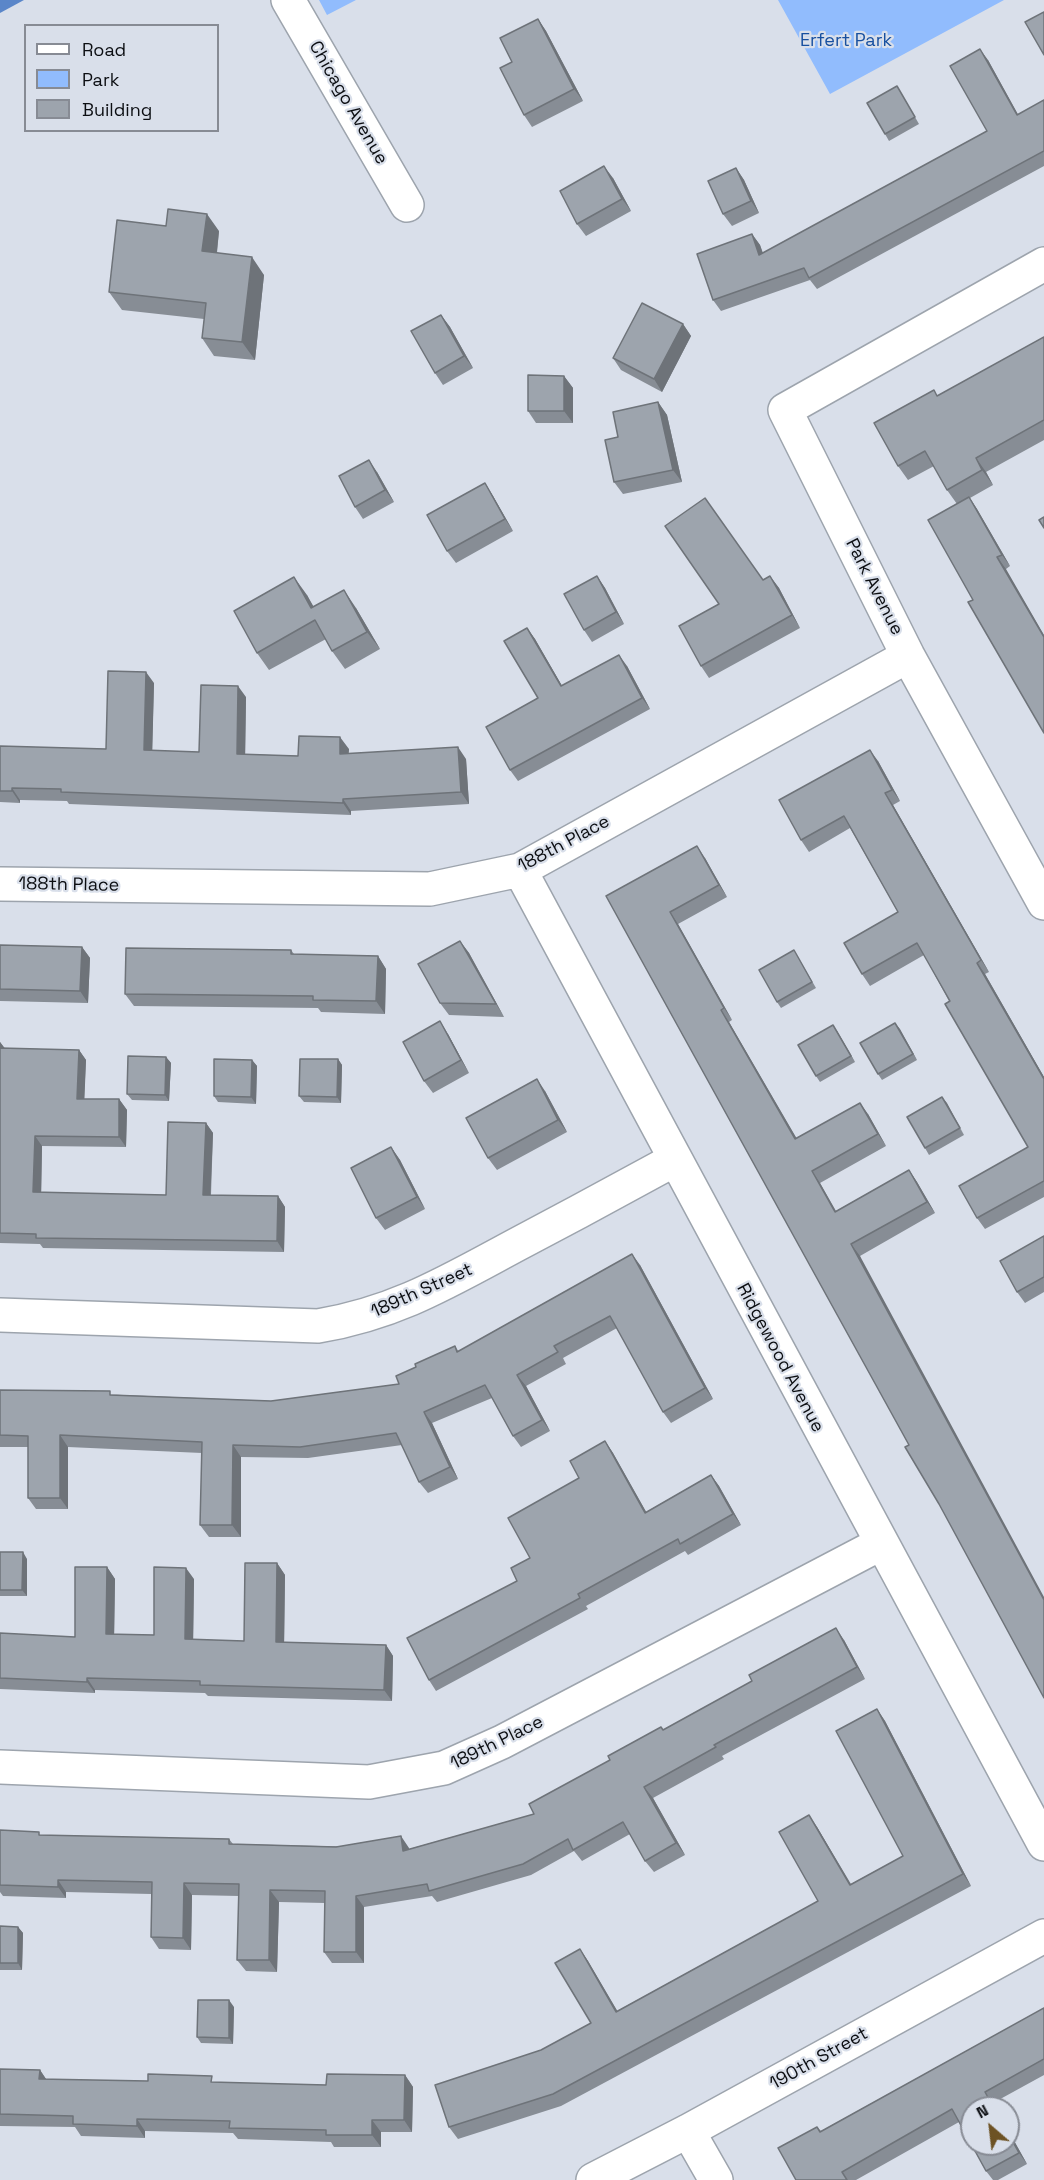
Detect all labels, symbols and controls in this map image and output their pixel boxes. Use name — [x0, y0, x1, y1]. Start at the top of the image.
legend — [24, 24, 219, 132]
park label: Erfert Park — [800, 30, 892, 52]
text: Road — [82, 38, 126, 61]
street label: Chicago Avenue — [304, 38, 392, 168]
text: Park — [82, 68, 119, 91]
text: Building — [82, 98, 152, 121]
street label: Park Avenue — [840, 535, 908, 639]
street label: 188th Place — [514, 811, 614, 877]
street label: 188th Place — [18, 873, 120, 897]
street label: 189th Street — [368, 1259, 476, 1323]
street label: Ridgewood Avenue — [732, 1280, 828, 1436]
street label: 189th Place — [447, 1711, 547, 1775]
street label: 190th Street — [766, 2023, 872, 2095]
north arrow — [960, 2096, 1020, 2156]
text: N — [973, 2100, 992, 2123]

